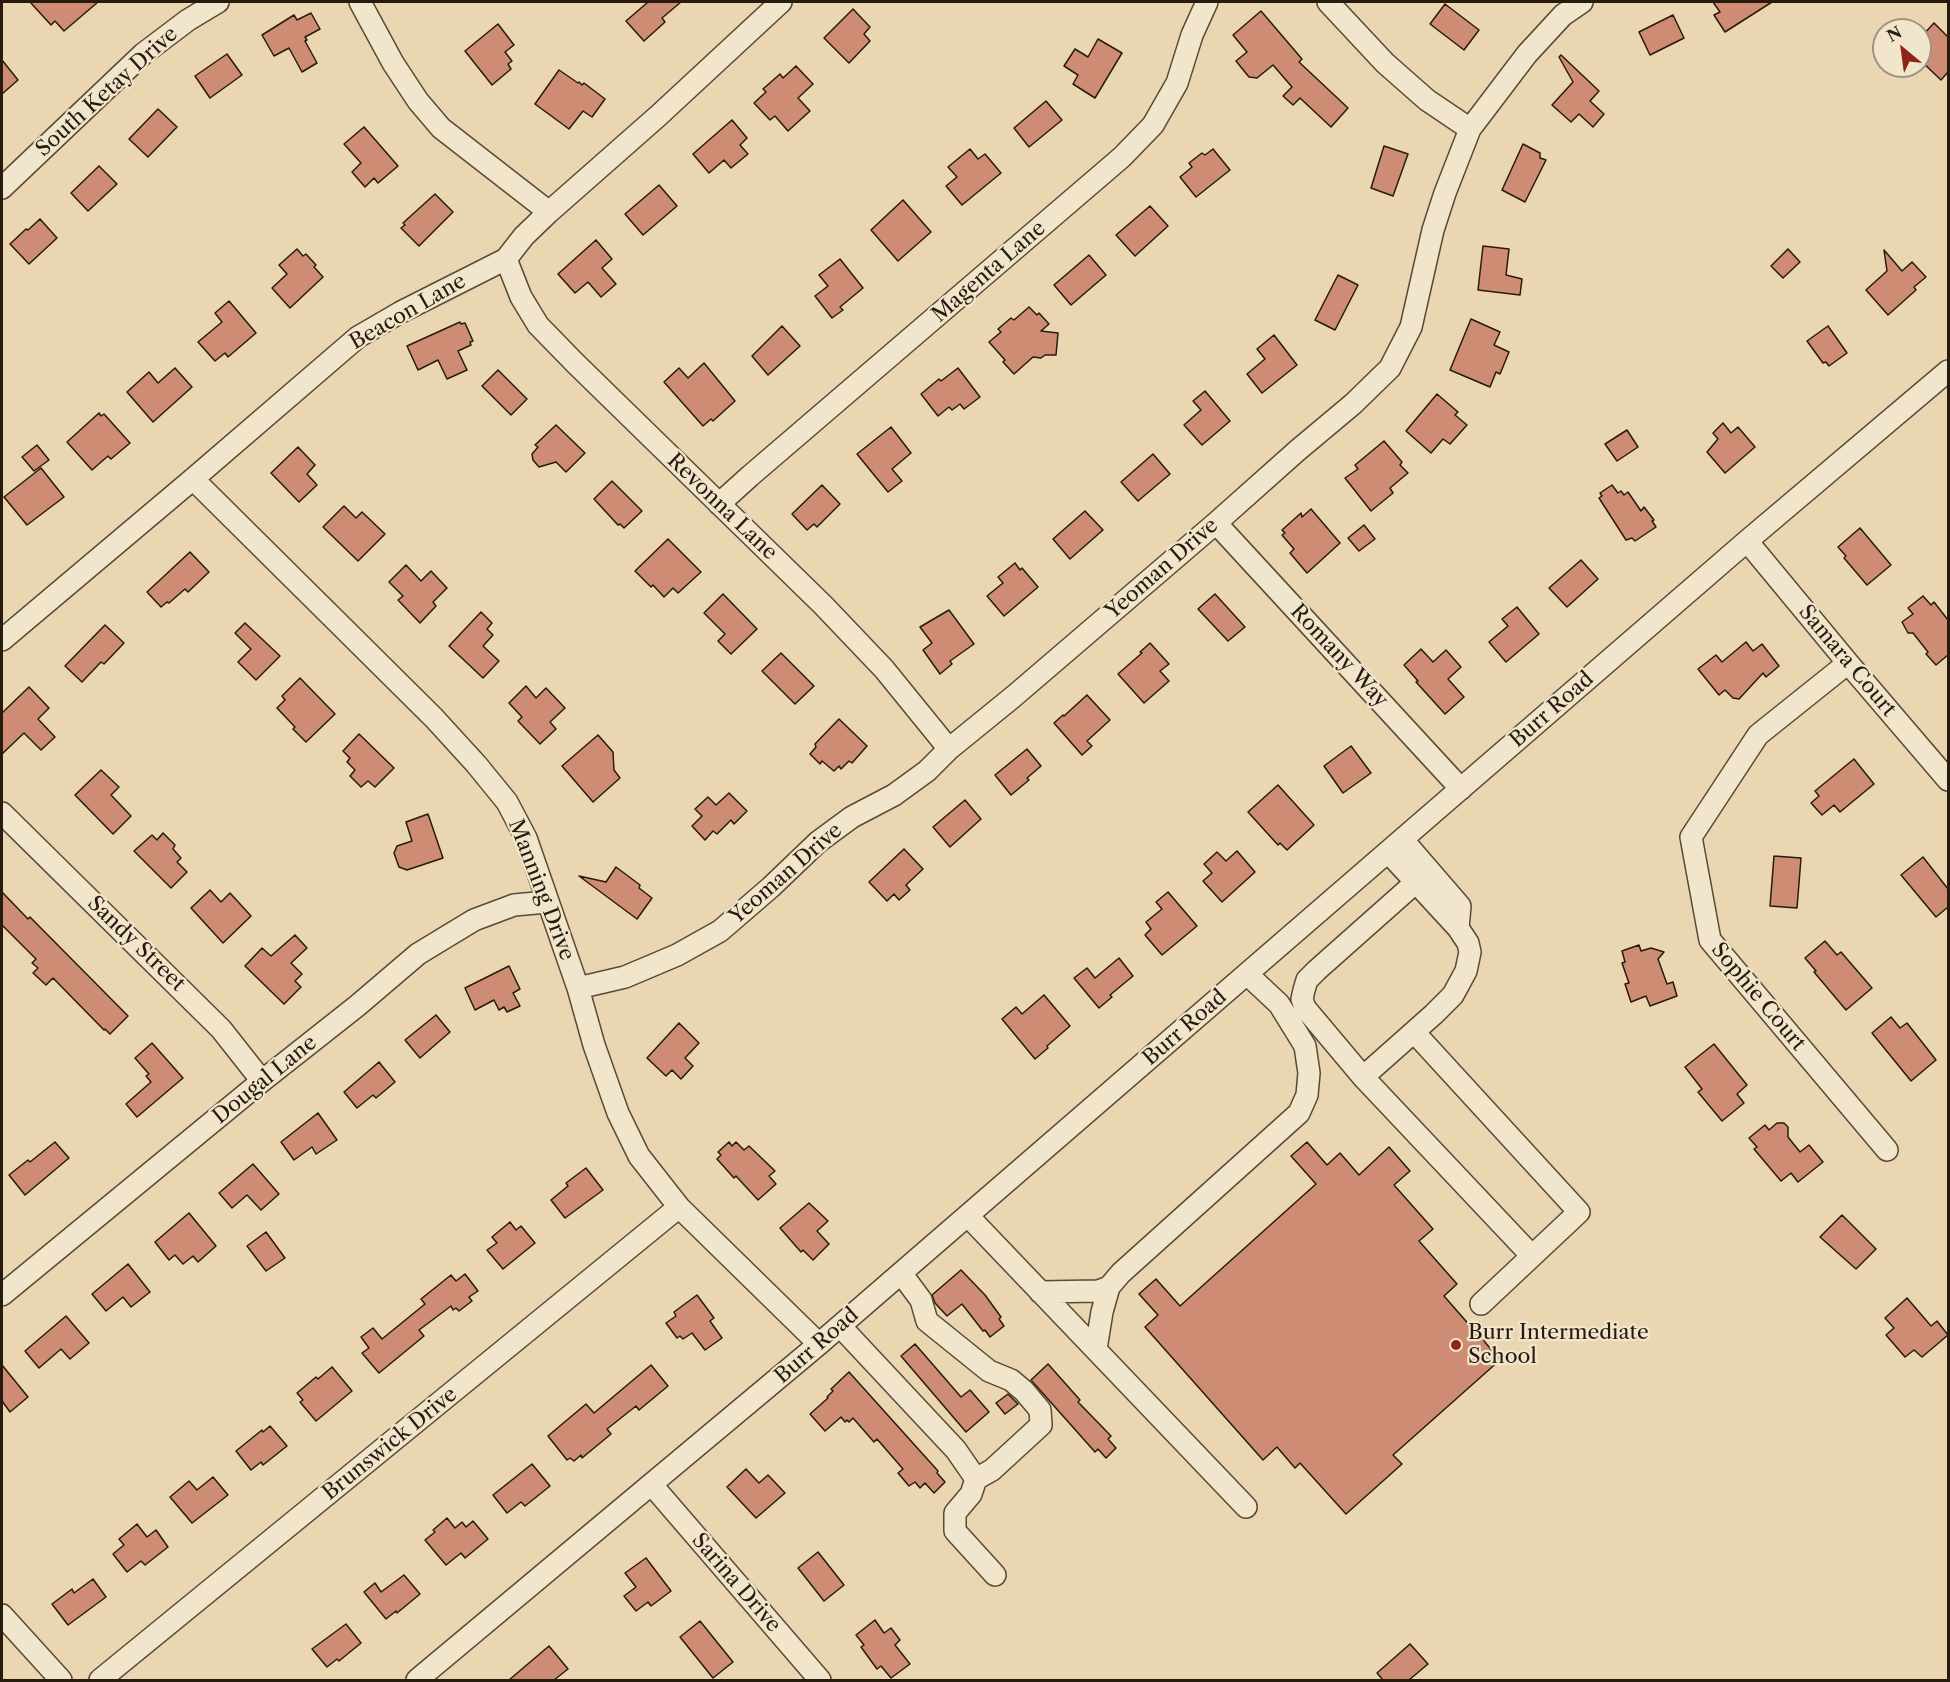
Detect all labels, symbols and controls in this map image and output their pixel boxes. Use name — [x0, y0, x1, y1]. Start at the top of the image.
north arrow — [1872, 18, 1932, 78]
street label: South Ketay Drive — [31, 22, 183, 162]
text: N — [1883, 22, 1905, 46]
street label: Magenta Lane — [927, 216, 1051, 328]
street label: Beacon Lane — [345, 269, 471, 355]
street label: Revonna Lane — [662, 448, 782, 566]
street label: Yeoman Drive — [1101, 513, 1223, 625]
street label: Romany Way — [1285, 599, 1393, 713]
street label: Samara Court — [1793, 600, 1901, 722]
street label: Burr Road — [1505, 667, 1599, 753]
street label: Manning Drive — [503, 816, 579, 964]
street label: Yeoman Drive — [725, 818, 847, 930]
street label: Sandy Street — [82, 891, 190, 997]
street label: Sophie Court — [1705, 938, 1811, 1056]
street label: Burr Road — [1138, 985, 1232, 1071]
street label: Dougal Lane — [208, 1030, 322, 1130]
street label: Burr Road — [770, 1303, 864, 1389]
place label: Burr Intermediate School — [1468, 1320, 1649, 1370]
marker: Burr Intermediate School — [1449, 1338, 1463, 1352]
street label: Brunswick Drive — [318, 1382, 462, 1506]
street label: Sarina Drive — [686, 1528, 786, 1638]

